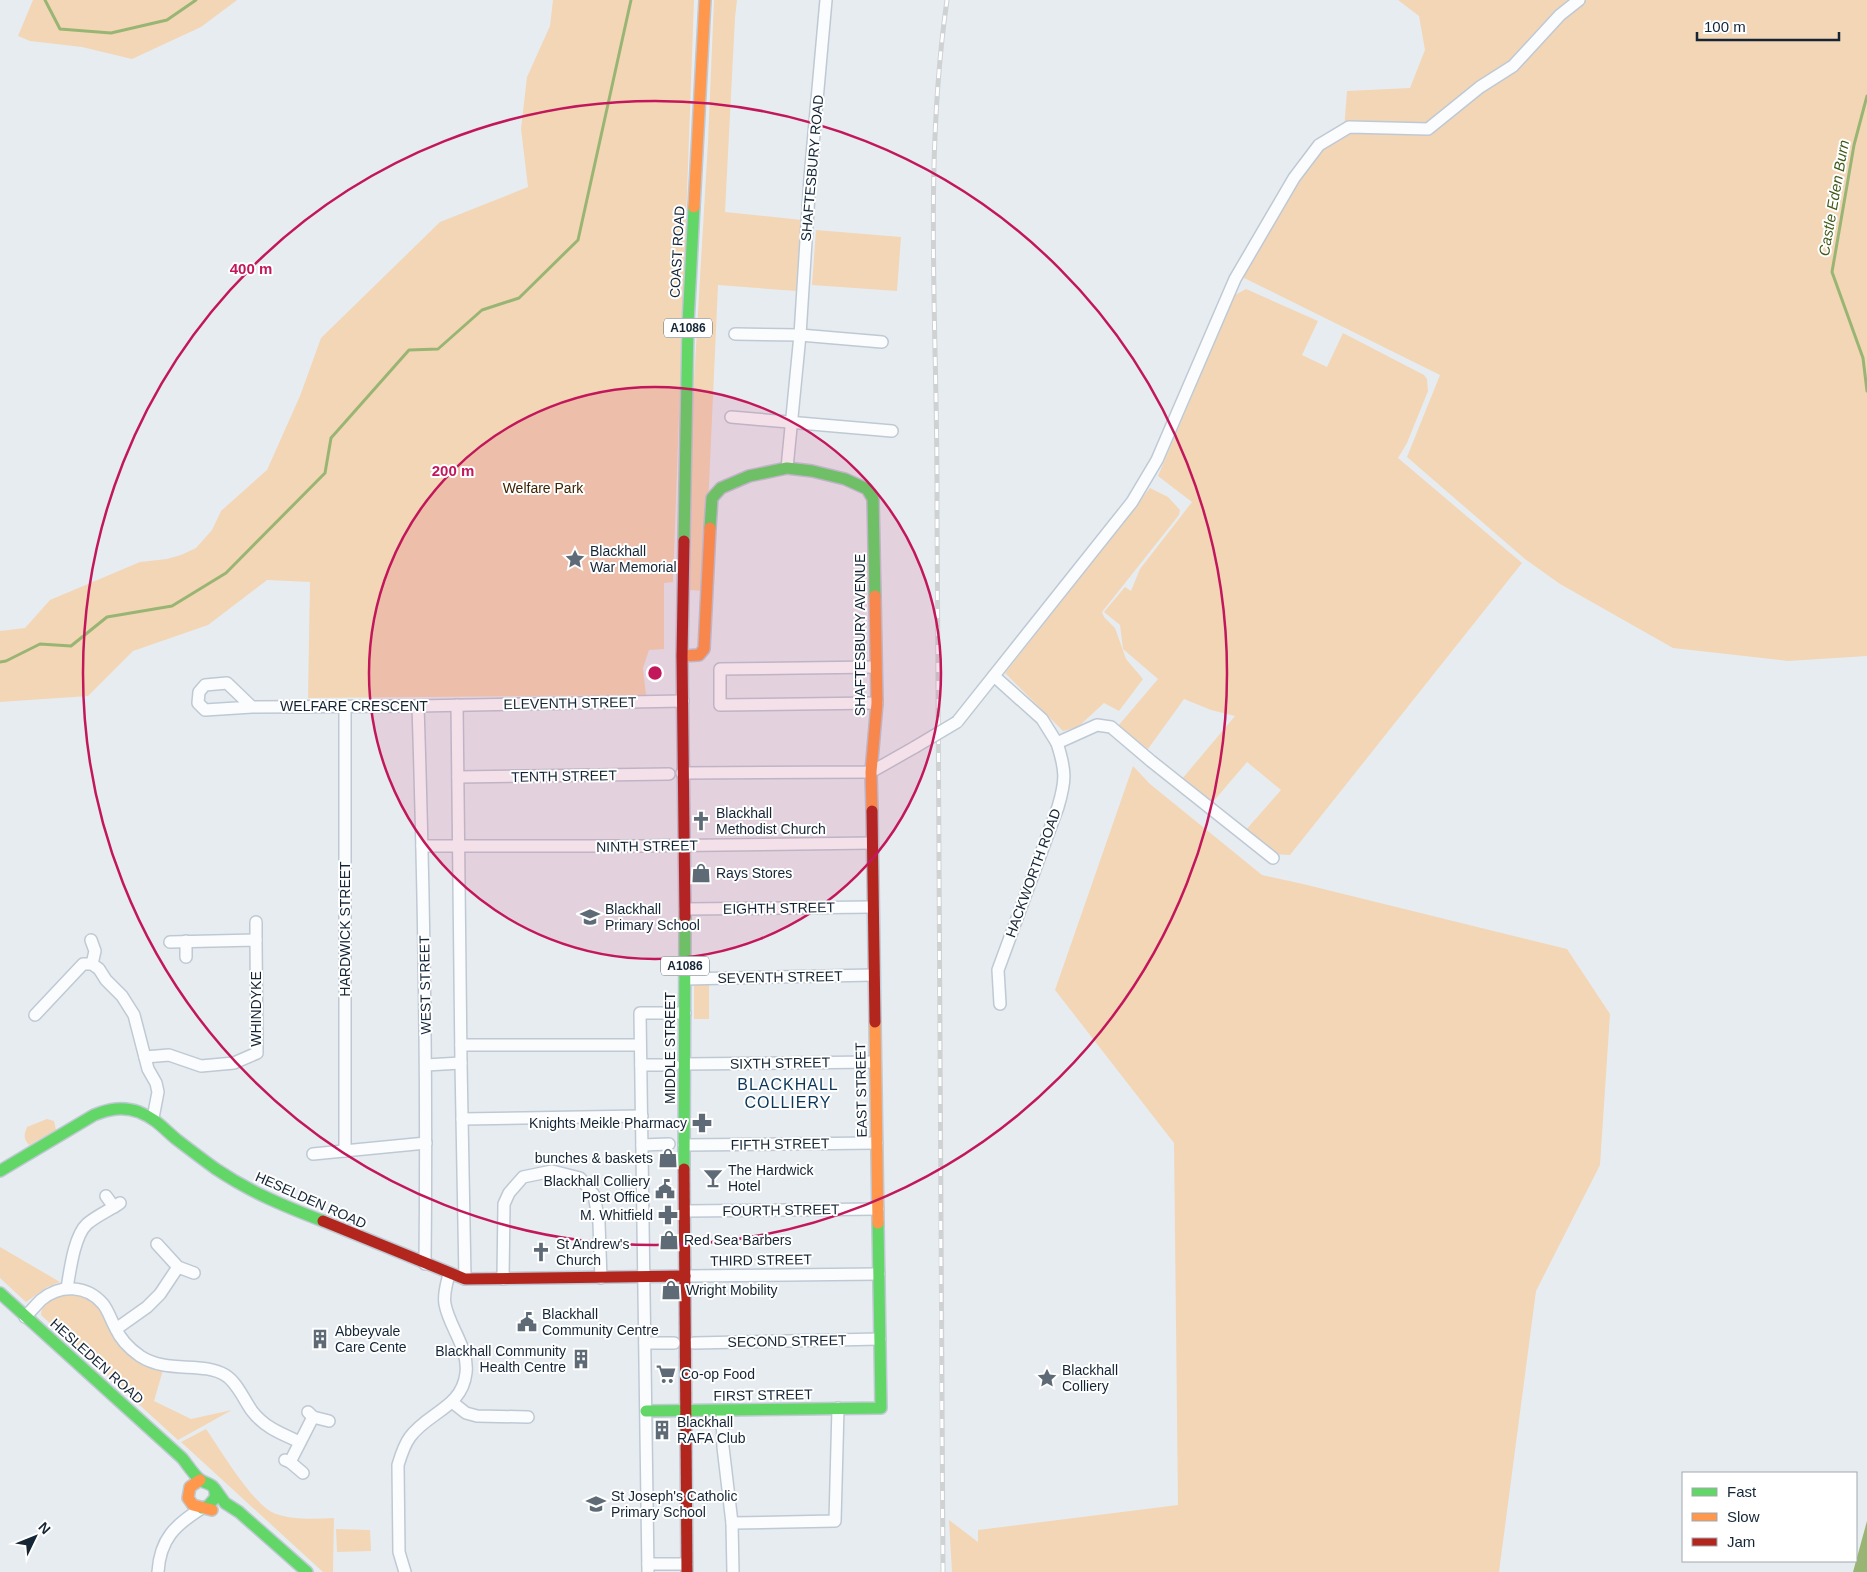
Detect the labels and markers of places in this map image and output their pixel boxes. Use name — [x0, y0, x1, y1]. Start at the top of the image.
place label: Blackhall War Memorial — [590, 543, 677, 575]
place icon: Blackhall War Memorial — [564, 548, 586, 570]
centre of rings — [646, 664, 664, 682]
place label: Blackhall Methodist Church — [716, 805, 826, 837]
church icon: Blackhall Methodist Church — [690, 810, 712, 832]
shop icon: Rays Stores — [690, 862, 712, 884]
place label: Rays Stores — [716, 865, 792, 881]
place label: Blackhall Primary School — [605, 901, 700, 933]
school or university icon: Blackhall Primary School — [579, 906, 601, 928]
pharmacy icon: Knights Meikle Pharmacy — [691, 1112, 713, 1134]
place label: Knights Meikle Pharmacy — [529, 1115, 687, 1131]
shop icon: bunches & baskets — [657, 1147, 679, 1169]
place label: bunches & baskets — [535, 1150, 653, 1166]
place label: The Hardwick Hotel — [728, 1162, 815, 1194]
bar icon: The Hardwick Hotel — [702, 1167, 724, 1189]
place label: Blackhall Colliery Post Office — [543, 1173, 650, 1205]
public building icon: Blackhall Colliery Post Office — [654, 1178, 676, 1200]
pharmacy icon: M. Whitfield — [657, 1204, 679, 1226]
place label: M. Whitfield — [580, 1207, 653, 1223]
shop icon: Red Sea Barbers — [658, 1229, 680, 1251]
place label: Red Sea Barbers — [684, 1232, 791, 1248]
place label: St Andrew's Church — [556, 1236, 630, 1268]
church icon: St Andrew's Church — [530, 1241, 552, 1263]
shop icon: Wright Mobility — [660, 1279, 682, 1301]
place label: Wright Mobility — [686, 1282, 778, 1298]
place label: Blackhall Community Centre — [542, 1306, 659, 1338]
public building icon: Blackhall Community Centre — [516, 1311, 538, 1333]
place label: Abbeyvale Care Cente — [335, 1323, 407, 1355]
building icon: Abbeyvale Care Cente — [309, 1328, 331, 1350]
place label: Blackhall Community Health Centre — [435, 1343, 566, 1375]
building icon: Blackhall Community Health Centre — [570, 1348, 592, 1370]
place label: Blackhall Colliery — [1062, 1362, 1118, 1394]
supermarket icon: Co-op Food — [655, 1363, 677, 1385]
place label: Co-op Food — [681, 1366, 755, 1382]
place icon: Blackhall Colliery — [1036, 1367, 1058, 1389]
place label: Blackhall RAFA Club — [677, 1414, 746, 1446]
building icon: Blackhall RAFA Club — [651, 1419, 673, 1441]
place label: St Joseph's Catholic Primary School — [611, 1488, 737, 1520]
school or university icon: St Joseph's Catholic Primary School — [585, 1493, 607, 1515]

